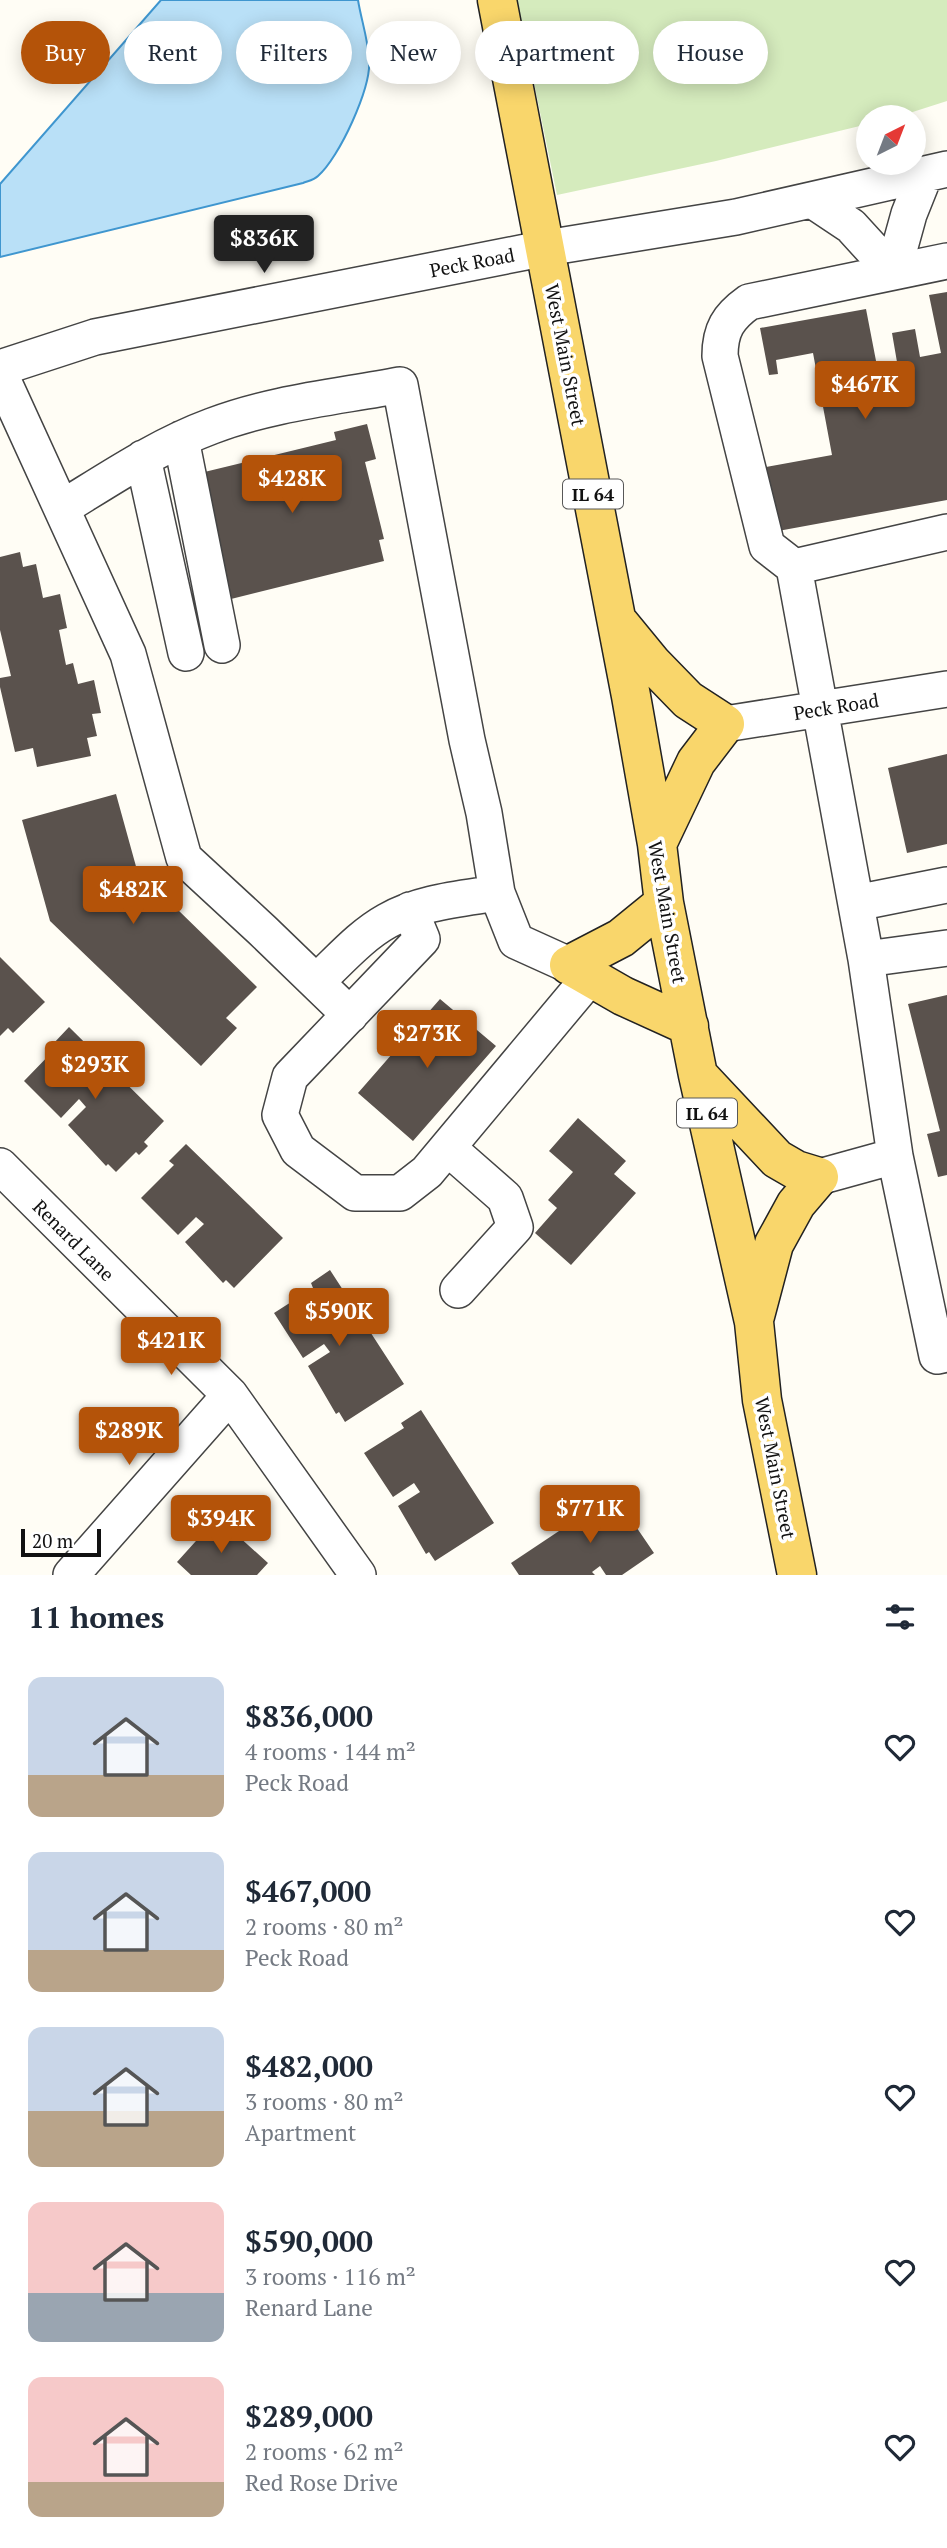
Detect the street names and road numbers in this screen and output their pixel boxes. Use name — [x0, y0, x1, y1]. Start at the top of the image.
street label: Peck Road — [427, 241, 517, 282]
street label: West Main Street — [540, 282, 592, 428]
road number: IL 64 — [563, 480, 623, 508]
street label: Peck Road — [792, 687, 881, 725]
street label: West Main Street — [643, 839, 693, 985]
road number: IL 64 — [677, 1098, 737, 1128]
street label: Renard Lane — [28, 1194, 120, 1286]
street label: West Main Street — [750, 1395, 802, 1541]

